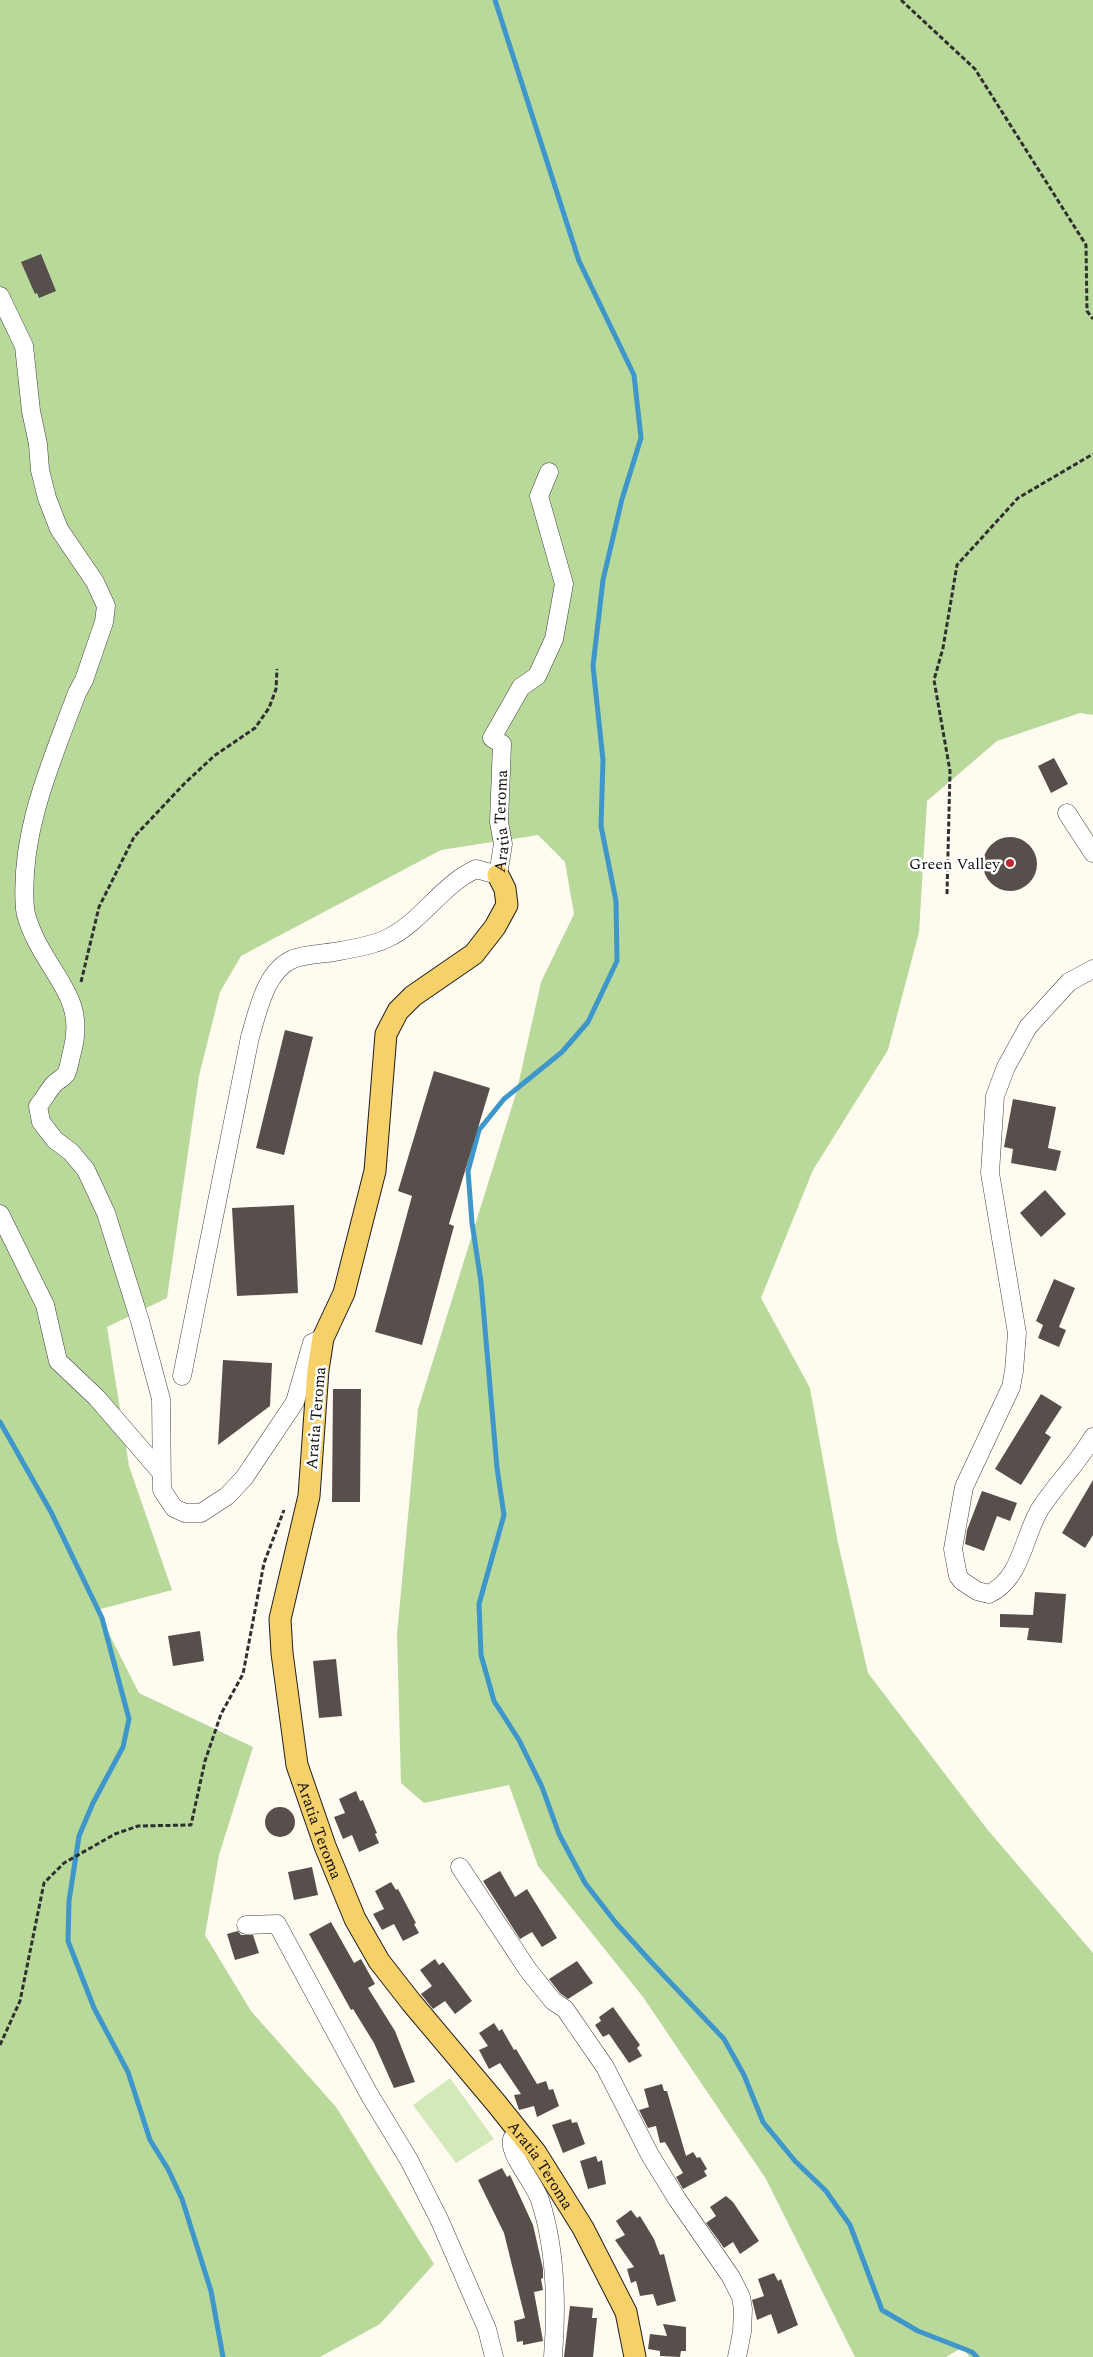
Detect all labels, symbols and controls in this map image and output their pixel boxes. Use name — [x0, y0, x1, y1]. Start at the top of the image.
street label: Aratia Teroma — [488, 769, 516, 874]
place label: Green Valley — [909, 852, 1001, 876]
marker: Green Valley — [1004, 857, 1016, 869]
street label: Aratia Teroma — [300, 1366, 332, 1470]
street label: Aratia Teroma — [290, 1778, 348, 1883]
street label: Aratia Teroma — [501, 2116, 579, 2214]

